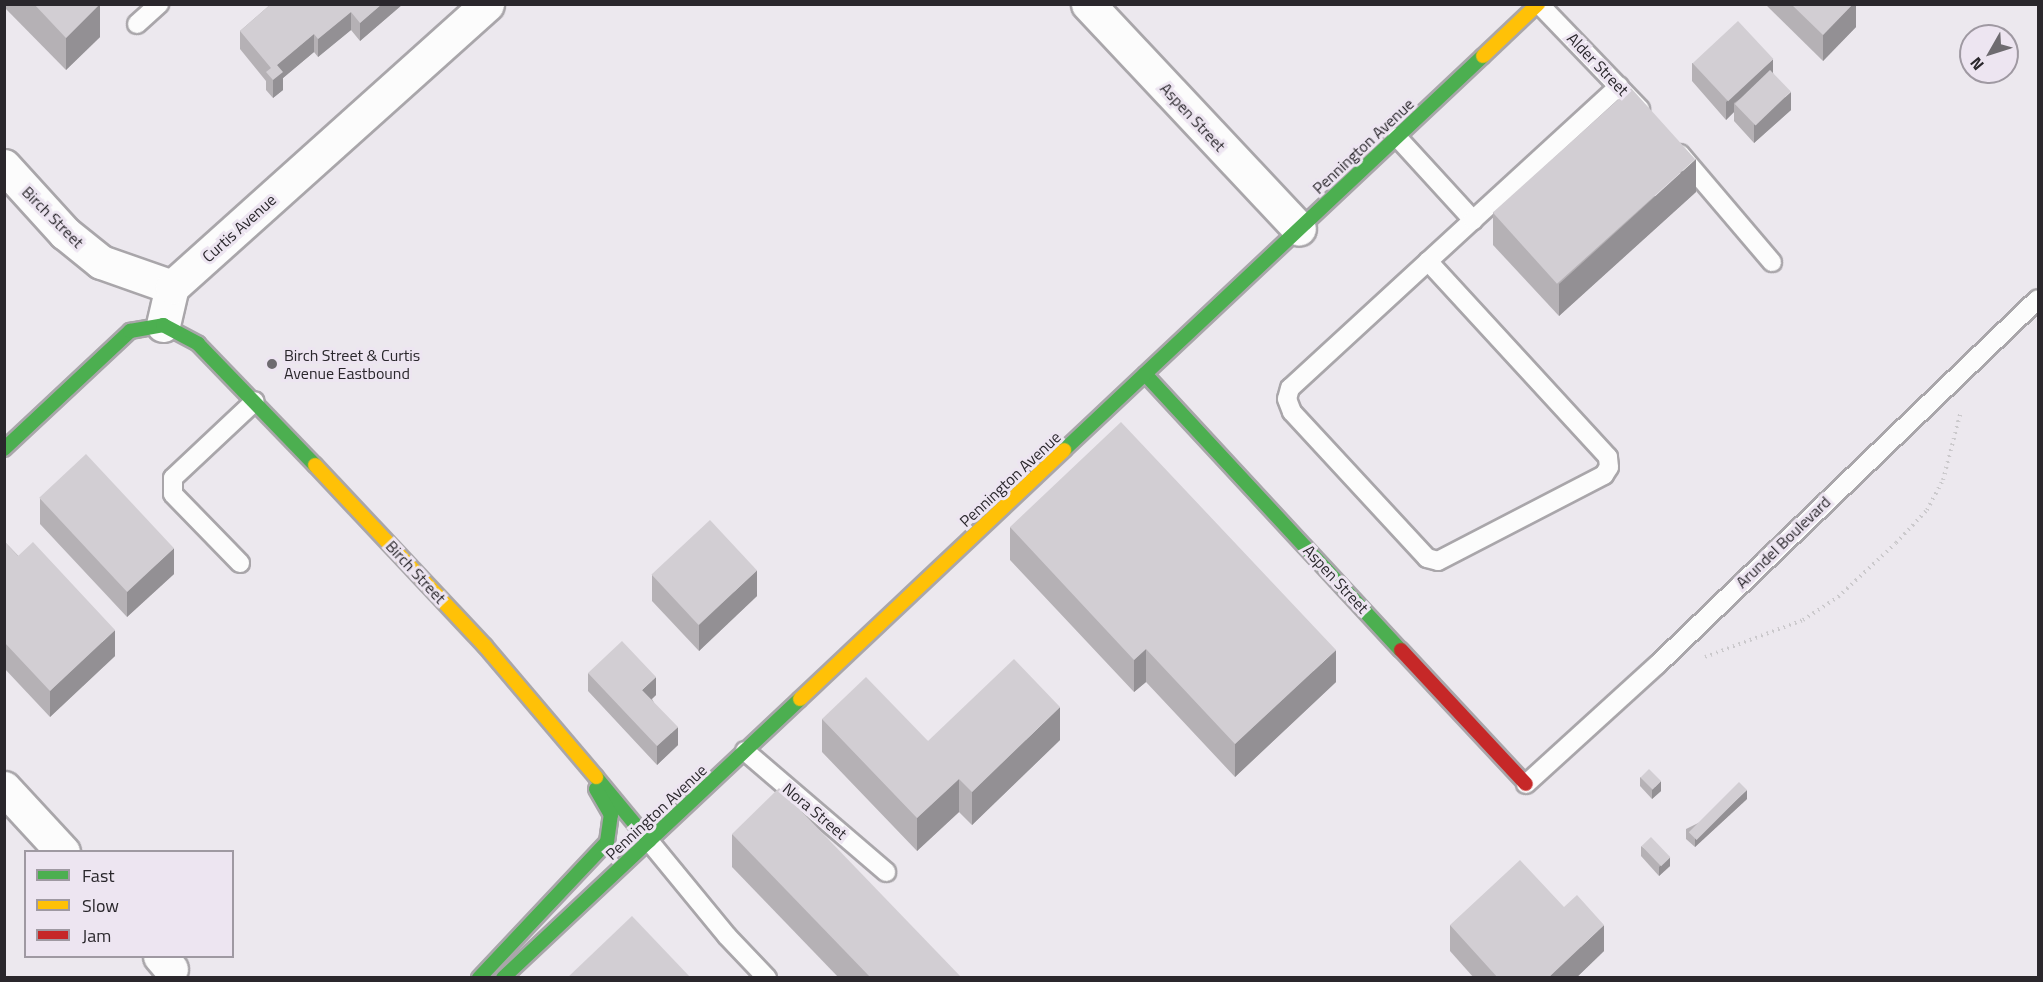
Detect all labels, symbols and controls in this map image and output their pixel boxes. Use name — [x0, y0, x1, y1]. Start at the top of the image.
north arrow — [1959, 24, 2019, 84]
street label: Alder Street — [1563, 29, 1633, 99]
text: N — [1964, 52, 1989, 76]
street label: Aspen Street — [1156, 79, 1230, 155]
street label: Pennington Avenue — [1308, 94, 1418, 198]
street label: Birch Street — [18, 182, 88, 252]
street label: Curtis Avenue — [198, 190, 280, 266]
place label: Birch Street & Curtis Avenue Eastbound — [284, 345, 420, 383]
marker: Birch Street & Curtis Avenue Eastbound — [265, 357, 279, 371]
street label: Pennington Avenue — [955, 427, 1065, 531]
street label: Arundel Boulevard — [1732, 492, 1834, 592]
street label: Birch Street — [382, 537, 450, 607]
street label: Aspen Street — [1299, 541, 1373, 617]
street label: Pennington Avenue — [601, 760, 711, 864]
street label: Nora Street — [779, 779, 851, 843]
legend — [24, 850, 234, 958]
text: Fast — [82, 862, 115, 889]
text: Slow — [82, 892, 119, 919]
text: Jam — [82, 922, 111, 949]

